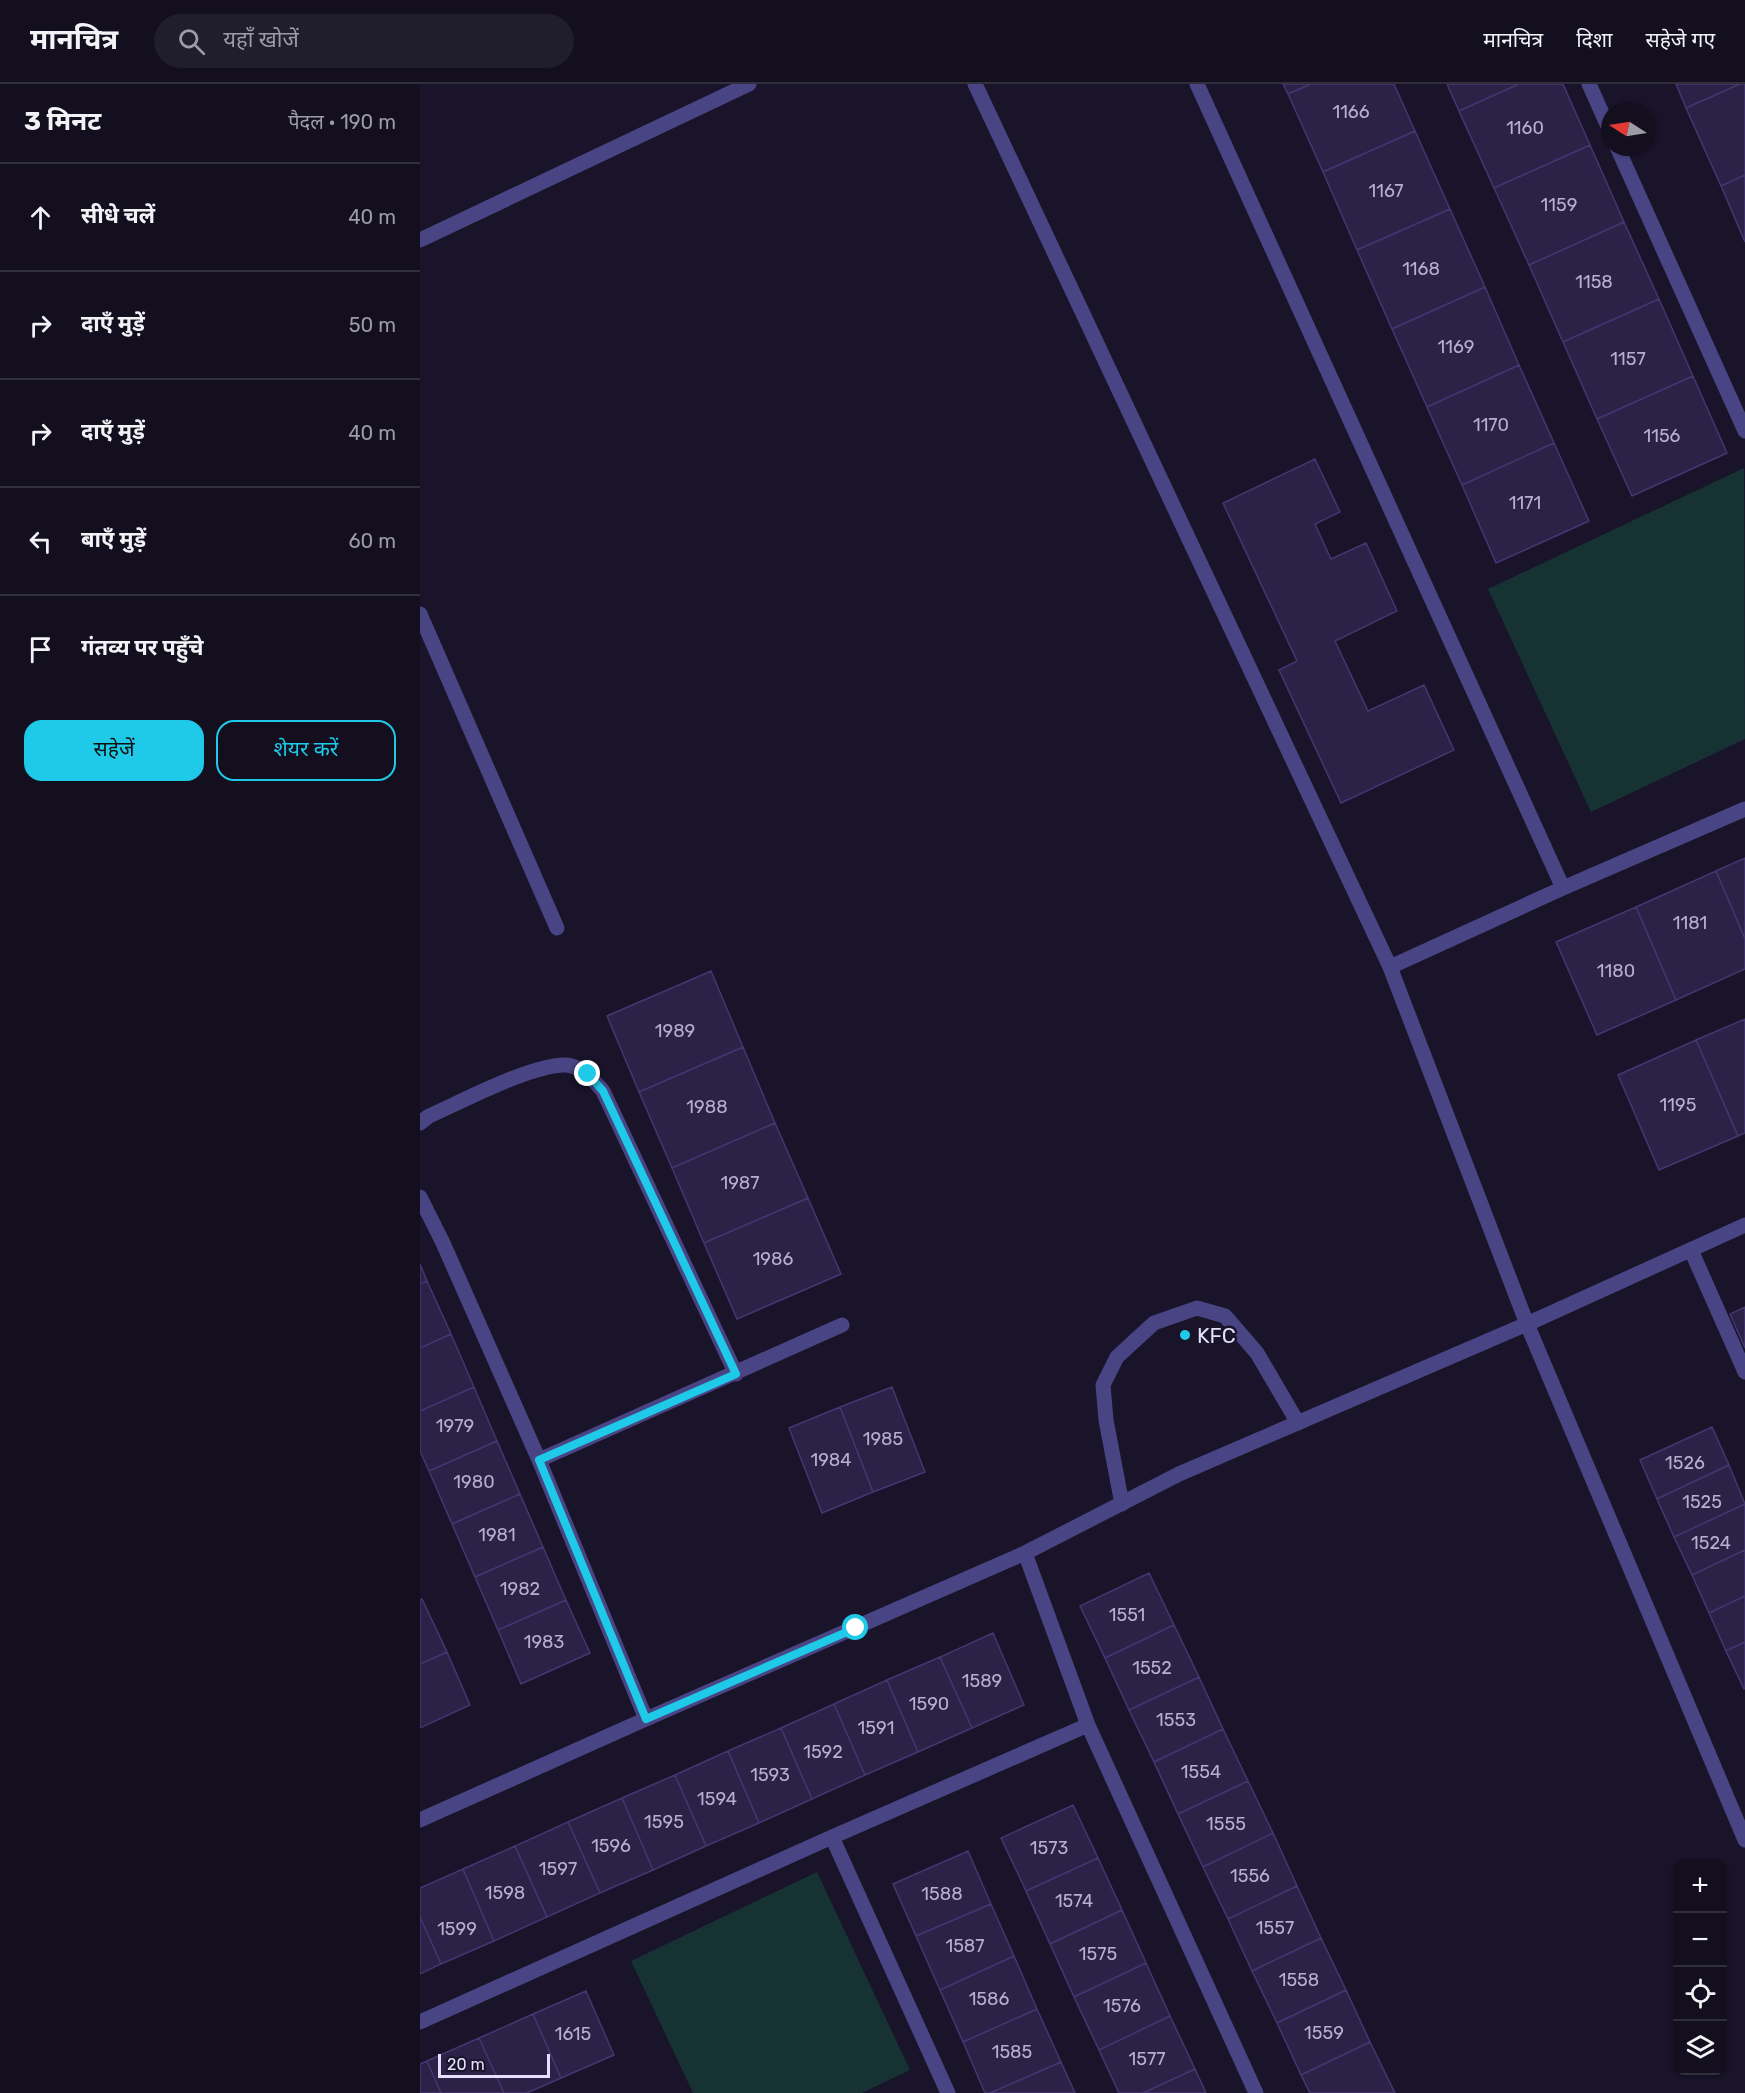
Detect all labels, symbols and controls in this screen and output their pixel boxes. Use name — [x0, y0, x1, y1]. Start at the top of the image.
search box — [154, 14, 574, 68]
text: मानचित्र — [30, 23, 118, 56]
icon: search — [175, 25, 208, 58]
text: यहाँ खोजें — [223, 26, 299, 53]
text: मानचित्र — [1483, 27, 1543, 52]
text: दिशा — [1576, 27, 1612, 52]
text: सहेजे गए — [1645, 27, 1715, 52]
house number: 1166 — [1332, 101, 1370, 123]
north arrow — [1601, 102, 1655, 156]
text: 3 मिनट — [24, 106, 101, 137]
text: पैदल · 190 m — [288, 110, 396, 134]
house number: 1160 — [1506, 117, 1544, 139]
house number: 1167 — [1369, 180, 1403, 202]
house number: 1159 — [1541, 194, 1577, 216]
icon: ahead — [24, 201, 57, 234]
text: सीधे चलें — [81, 202, 155, 229]
text: 40 m — [348, 205, 396, 229]
house number: 1168 — [1402, 258, 1440, 280]
house number: 1158 — [1575, 271, 1613, 293]
icon: right — [24, 309, 57, 342]
text: दाएँ मुड़ें — [81, 310, 145, 337]
text: 50 m — [349, 313, 396, 337]
house number: 1169 — [1438, 336, 1474, 358]
house number: 1157 — [1610, 348, 1646, 370]
house number: 1170 — [1473, 414, 1509, 436]
icon: right — [24, 417, 57, 450]
text: दाएँ मुड़ें — [81, 418, 145, 445]
text: 40 m — [348, 421, 396, 445]
house number: 1156 — [1644, 425, 1681, 447]
house number: 1171 — [1509, 492, 1541, 514]
icon: left — [24, 525, 57, 558]
text: बाएँ मुड़ें — [81, 526, 146, 553]
text: 60 m — [349, 529, 396, 553]
icon: arrive — [24, 633, 57, 666]
text: गंतव्य पर पहुँचे — [81, 634, 203, 661]
button: सहेजें — [24, 720, 204, 781]
button: शेयर करें — [216, 720, 396, 781]
house number: 1181 — [1673, 912, 1707, 934]
house number: 1180 — [1597, 960, 1635, 982]
house number: 1989 — [655, 1020, 695, 1042]
route end — [574, 1060, 600, 1086]
house number: 1195 — [1660, 1094, 1696, 1116]
house number: 1988 — [686, 1096, 728, 1118]
house number: 1987 — [720, 1172, 760, 1194]
house number: 1986 — [753, 1248, 793, 1270]
place label: KFC — [1197, 1323, 1236, 1348]
marker: KFC — [1178, 1328, 1192, 1342]
house number: 1979 — [436, 1415, 474, 1437]
house number: 1985 — [863, 1428, 903, 1450]
house number: 1984 — [810, 1449, 852, 1471]
house number: 1526 — [1665, 1452, 1705, 1474]
house number: 1980 — [453, 1471, 495, 1493]
house number: 1525 — [1682, 1491, 1722, 1513]
house number: 1981 — [478, 1524, 516, 1546]
house number: 1524 — [1691, 1532, 1731, 1554]
house number: 1982 — [500, 1578, 540, 1600]
house number: 1551 — [1109, 1604, 1145, 1626]
route start — [842, 1614, 868, 1640]
house number: 1983 — [524, 1631, 564, 1653]
house number: 1552 — [1132, 1657, 1172, 1679]
house number: 1589 — [962, 1670, 1002, 1692]
house number: 1590 — [909, 1693, 949, 1715]
house number: 1553 — [1156, 1709, 1196, 1731]
house number: 1591 — [858, 1717, 894, 1739]
house number: 1592 — [803, 1741, 843, 1763]
house number: 1554 — [1181, 1761, 1221, 1783]
house number: 1593 — [750, 1764, 790, 1786]
house number: 1594 — [697, 1788, 737, 1810]
house number: 1595 — [644, 1811, 684, 1833]
house number: 1555 — [1206, 1813, 1246, 1835]
house number: 1596 — [591, 1835, 631, 1857]
house number: 1573 — [1030, 1837, 1068, 1859]
house number: 1597 — [539, 1858, 577, 1880]
map controls — [1673, 1859, 1727, 2075]
button: + — [1673, 1859, 1727, 1913]
house number: 1556 — [1230, 1865, 1270, 1887]
house number: 1598 — [485, 1882, 525, 1904]
house number: 1588 — [921, 1883, 963, 1905]
house number: 1574 — [1055, 1890, 1093, 1912]
button: − — [1673, 1913, 1727, 1967]
house number: 1557 — [1256, 1917, 1294, 1939]
house number: 1599 — [437, 1918, 477, 1940]
house number: 1587 — [945, 1935, 985, 1957]
house number: 1575 — [1079, 1943, 1117, 1965]
button: locate — [1673, 1967, 1727, 2021]
house number: 1558 — [1279, 1969, 1319, 1991]
house number: 1586 — [969, 1988, 1009, 2010]
house number: 1576 — [1103, 1995, 1141, 2017]
button: layers — [1673, 2021, 1727, 2075]
house number: 1559 — [1304, 2022, 1344, 2044]
house number: 1615 — [555, 2023, 591, 2045]
house number: 1585 — [992, 2041, 1032, 2063]
house number: 1577 — [1129, 2048, 1165, 2070]
scale bar — [438, 2051, 550, 2078]
text: 20 m — [447, 2055, 485, 2074]

